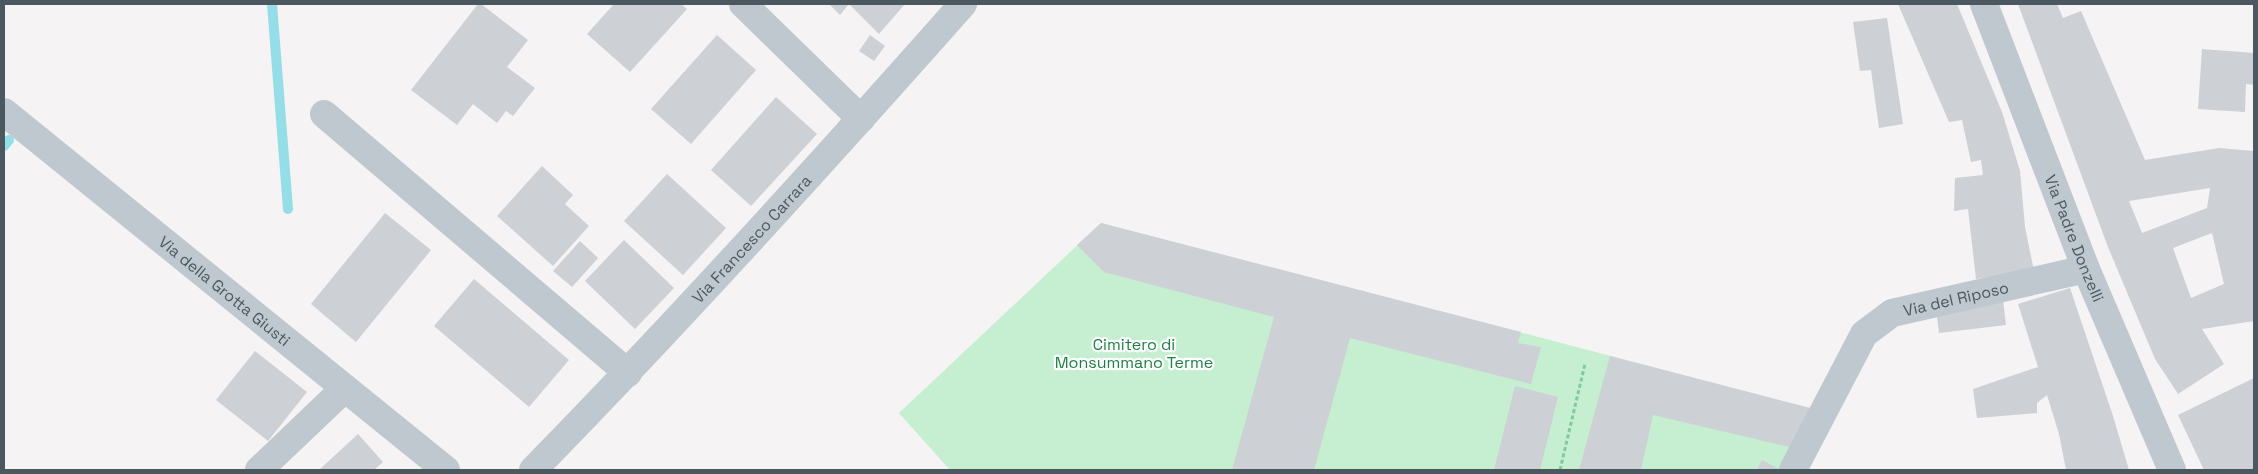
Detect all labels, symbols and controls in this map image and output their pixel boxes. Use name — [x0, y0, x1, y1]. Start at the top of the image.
street label: Via Francesco Carrara — [688, 171, 816, 308]
street label: Via Padre Donzelli — [2040, 172, 2109, 305]
street label: Via della Grotta Giusti — [154, 231, 295, 351]
street label: Via del Riposo — [1901, 277, 2011, 321]
park label: Cimitero di Monsummano Terme — [1055, 334, 1213, 373]

